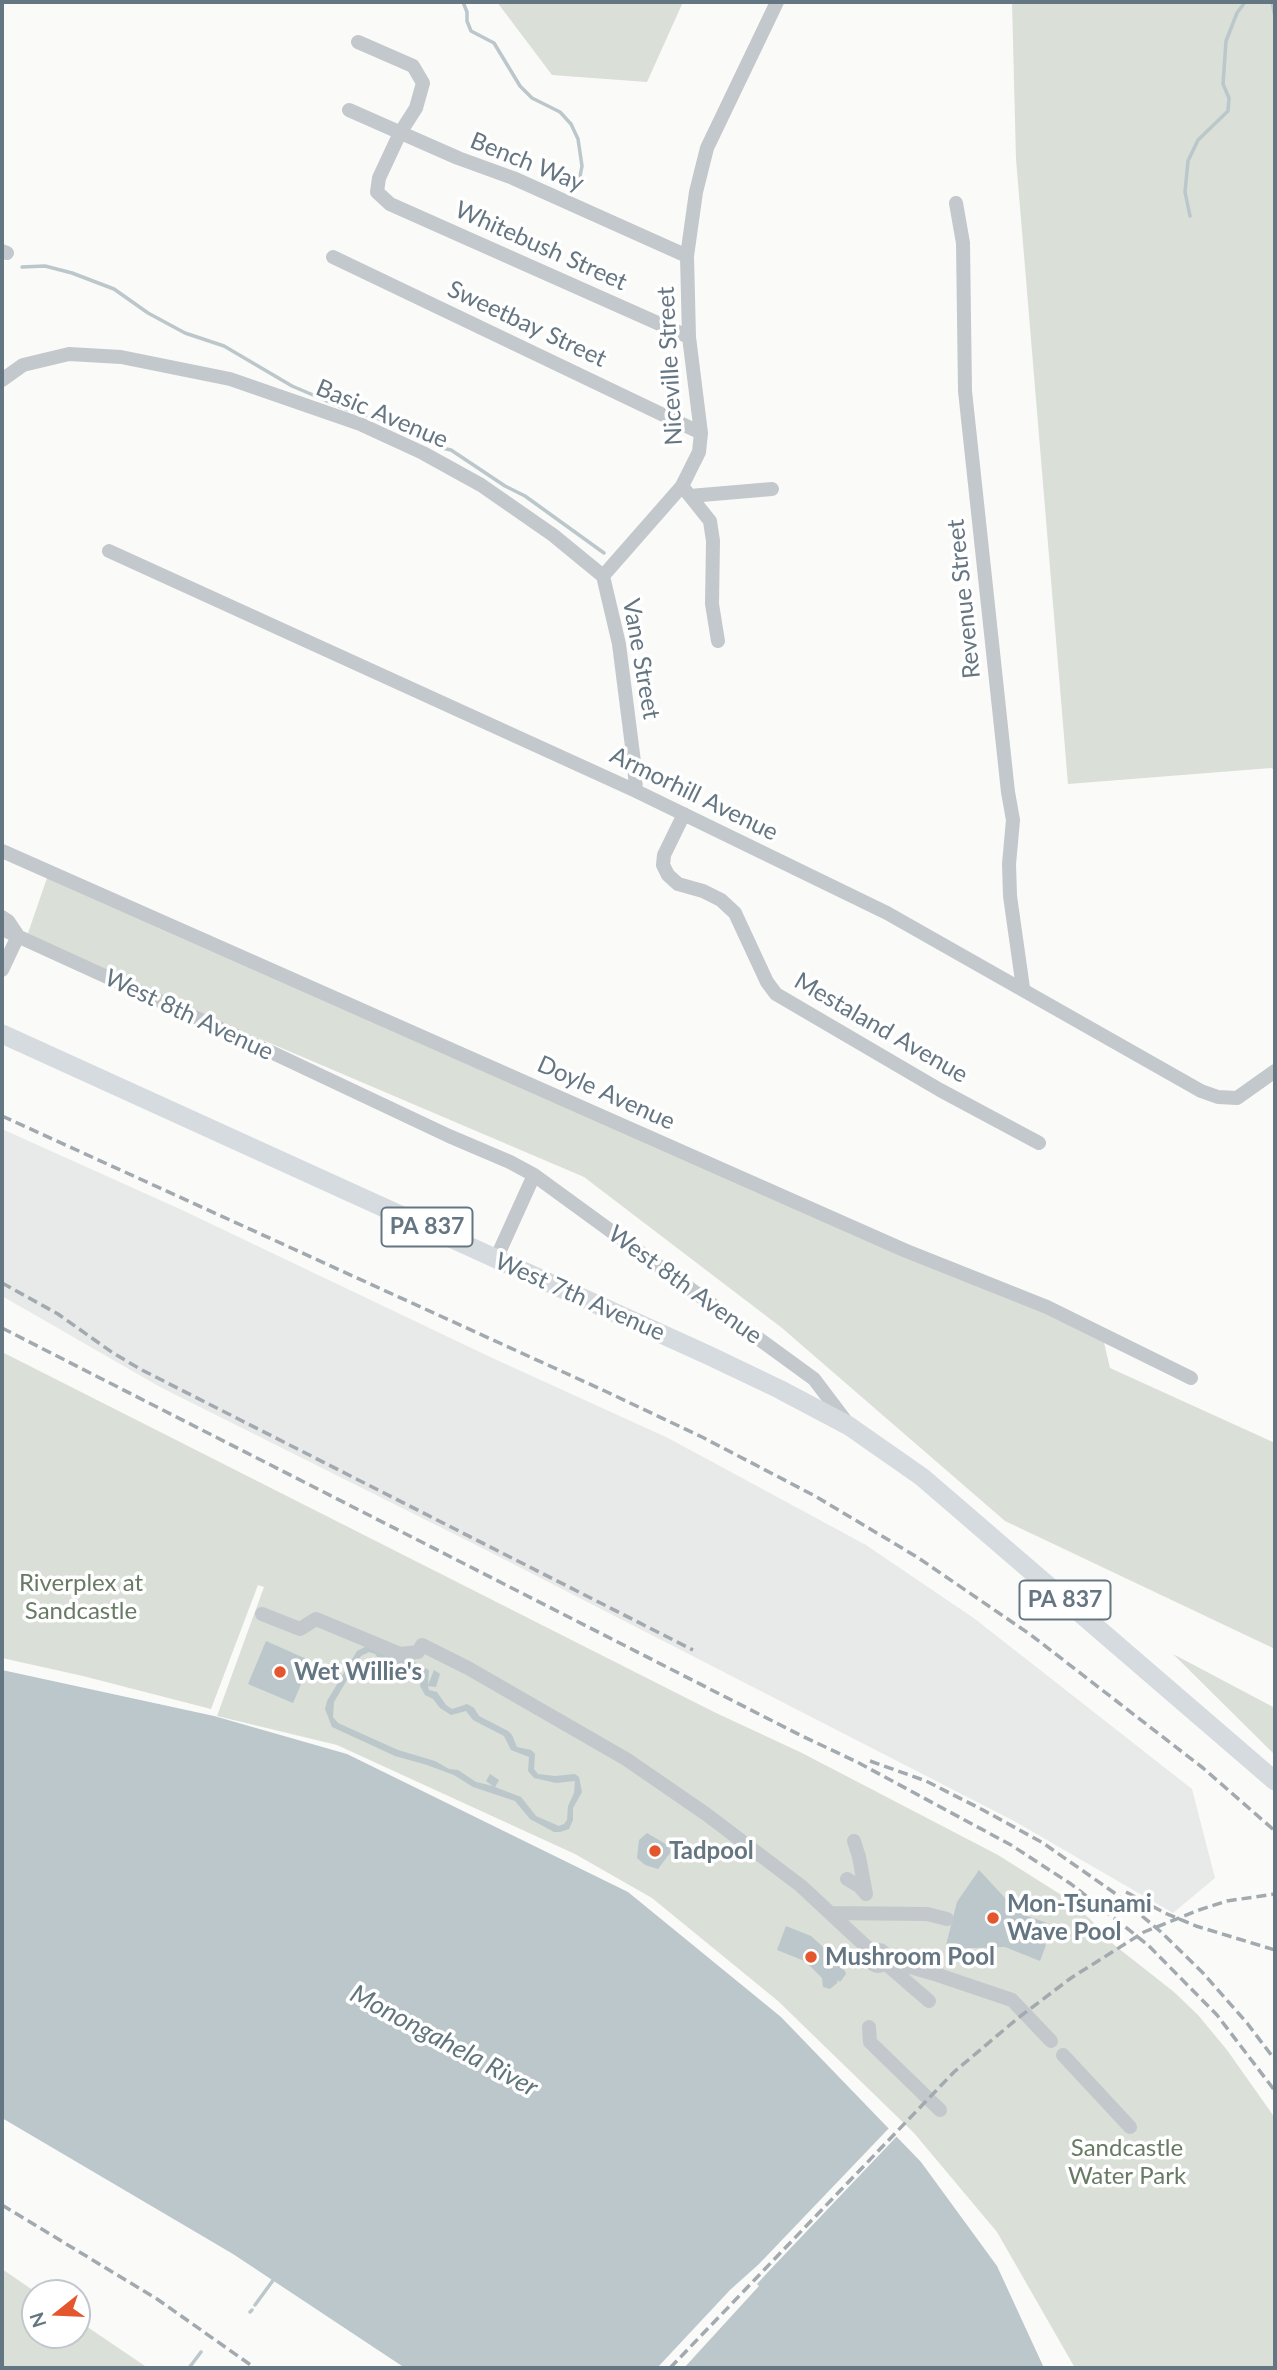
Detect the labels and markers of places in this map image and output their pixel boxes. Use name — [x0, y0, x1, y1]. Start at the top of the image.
place label: Wet Willie's — [294, 1658, 422, 1686]
marker: Wet Willie's — [272, 1664, 288, 1680]
place label: Tadpool — [669, 1837, 754, 1865]
marker: Tadpool — [647, 1843, 663, 1859]
place label: Mon-Tsunami Wave Pool — [1007, 1890, 1152, 1946]
marker: Mon-Tsunami Wave Pool — [985, 1910, 1001, 1926]
place label: Mushroom Pool — [825, 1943, 995, 1971]
marker: Mushroom Pool — [803, 1949, 819, 1965]

